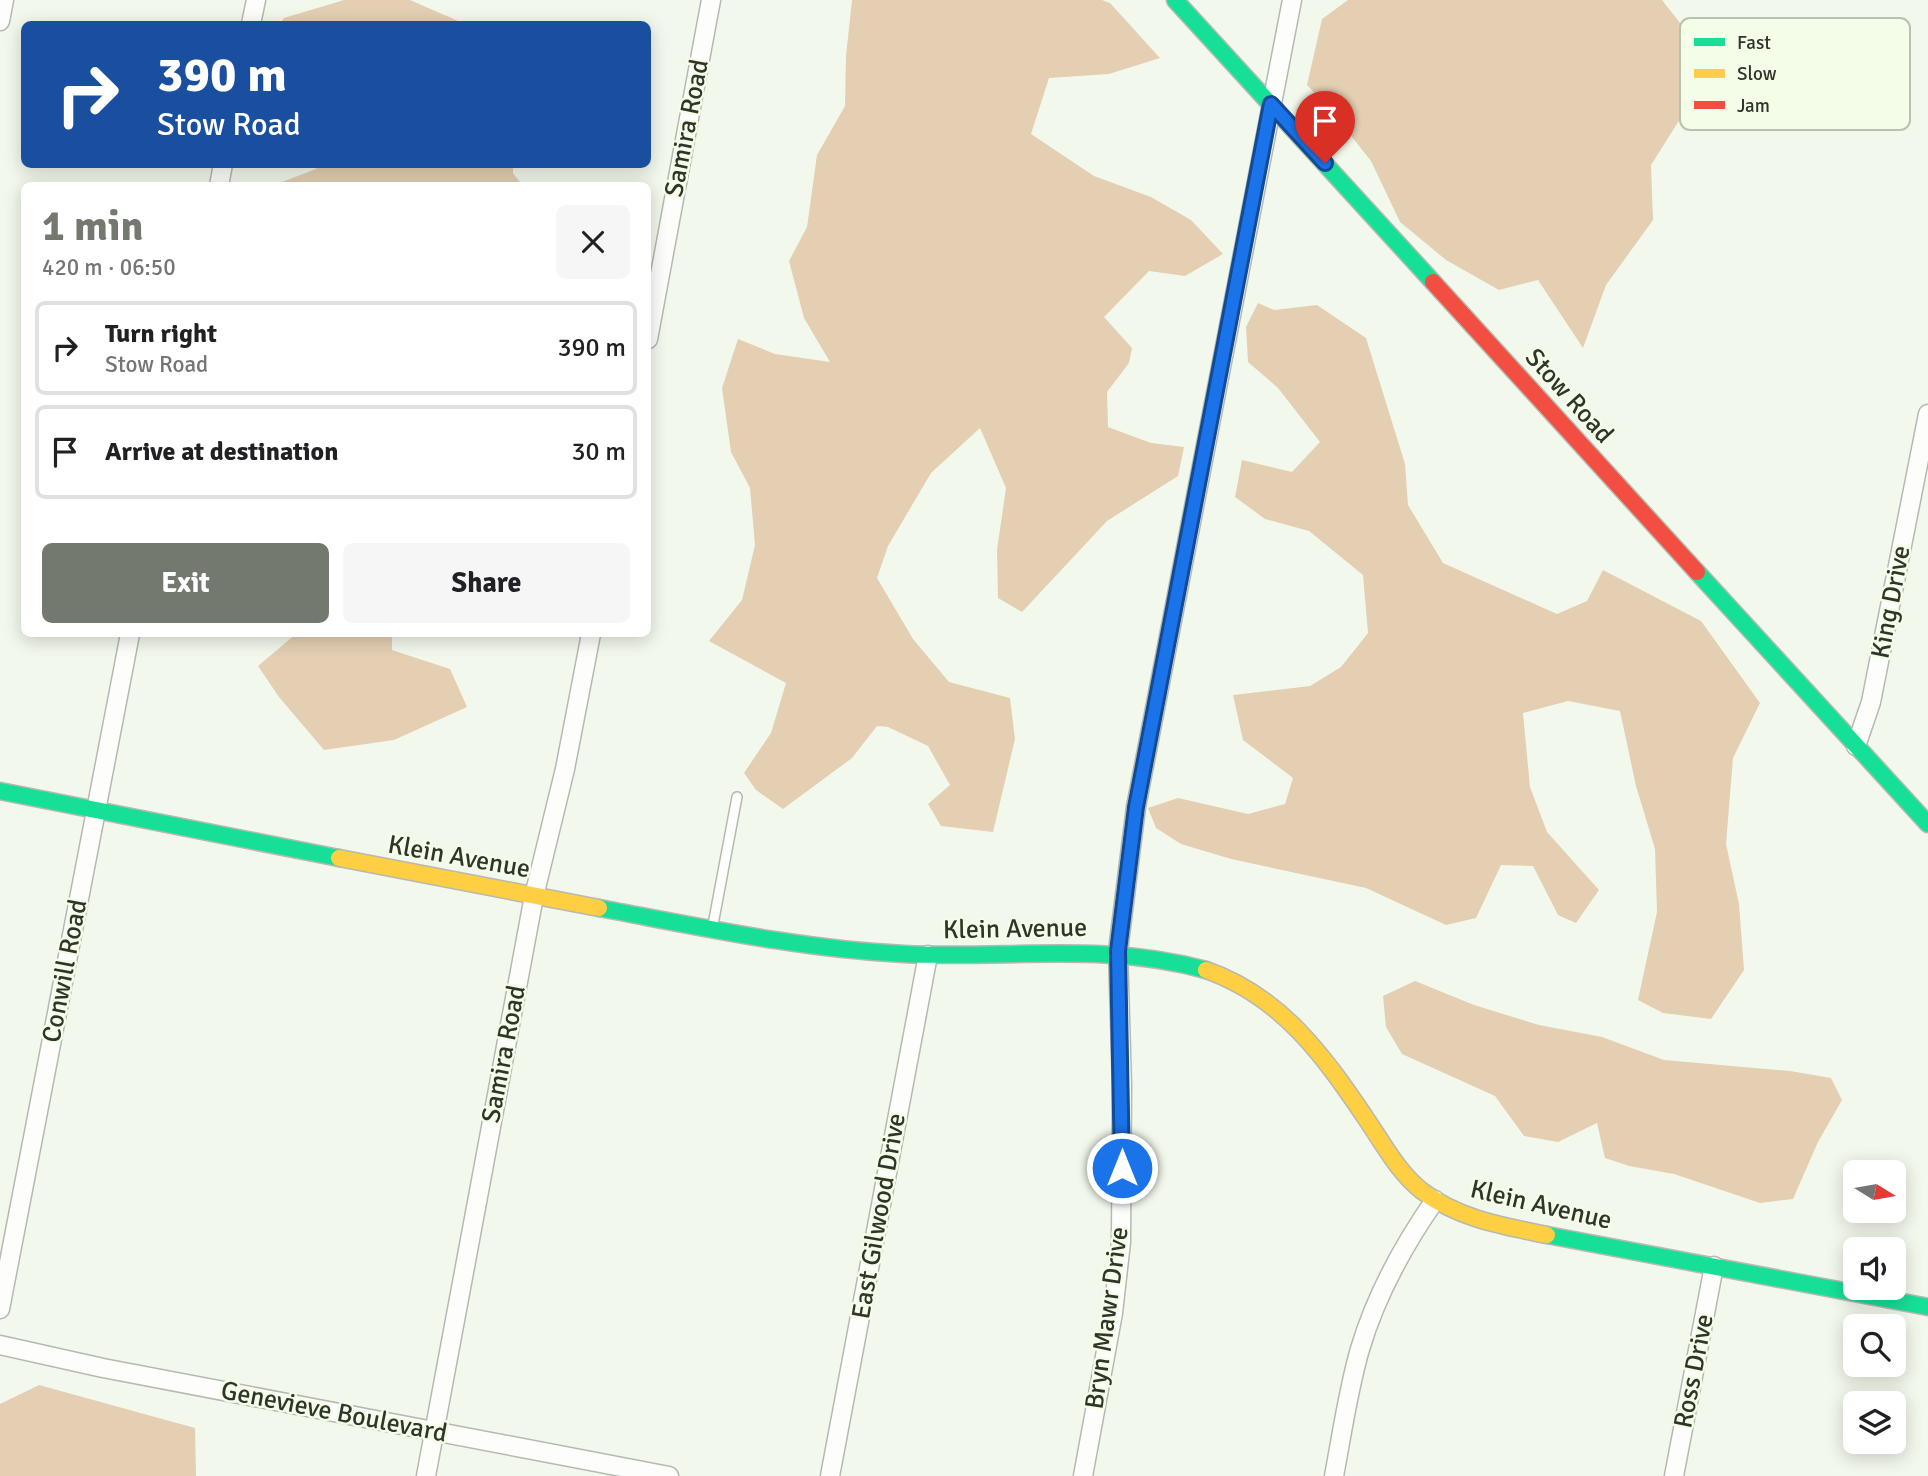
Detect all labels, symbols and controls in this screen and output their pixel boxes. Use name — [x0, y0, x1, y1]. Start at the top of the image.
legend — [1680, 18, 1910, 130]
text: Fast — [1737, 31, 1771, 55]
text: 390 m — [157, 45, 287, 105]
icon: right — [42, 49, 133, 140]
street label: Samira Road — [658, 57, 716, 199]
text: Slow — [1737, 62, 1777, 86]
pin — [1295, 91, 1355, 163]
text: Jam — [1737, 94, 1770, 118]
icon: arrive — [1306, 102, 1344, 140]
text: Stow Road — [157, 105, 301, 144]
text: 1 min — [42, 201, 143, 252]
button: close — [556, 205, 630, 279]
text: 420 m · 06:50 — [42, 253, 176, 282]
text: Turn right — [105, 318, 217, 350]
icon: right — [46, 329, 84, 367]
text: 390 m — [557, 332, 626, 364]
street label: Stow Road — [1518, 342, 1620, 450]
text: Stow Road — [105, 350, 208, 379]
icon: arrive — [46, 433, 84, 471]
text: Arrive at destination — [105, 436, 338, 468]
text: 30 m — [571, 436, 626, 468]
button: Exit — [42, 543, 329, 623]
button: Share — [343, 543, 630, 623]
street label: King Drive — [1864, 543, 1918, 661]
street label: Klein Avenue — [385, 829, 533, 885]
street label: Conwill Road — [35, 897, 95, 1045]
street label: Klein Avenue — [943, 912, 1087, 946]
street label: Samira Road — [475, 983, 533, 1125]
street label: East Gilwood Drive — [845, 1111, 913, 1321]
position arrow — [1085, 1131, 1159, 1205]
north arrow — [1843, 1160, 1906, 1223]
map controls — [1843, 1160, 1906, 1454]
street label: Klein Avenue — [1467, 1173, 1615, 1237]
street label: Bryn Mawr Drive — [1078, 1225, 1136, 1411]
button: sound — [1843, 1237, 1906, 1300]
street label: Ross Drive — [1667, 1311, 1721, 1431]
button: search — [1843, 1314, 1906, 1377]
street label: Genevieve Boulevard — [218, 1374, 450, 1450]
button: layers — [1843, 1391, 1906, 1454]

